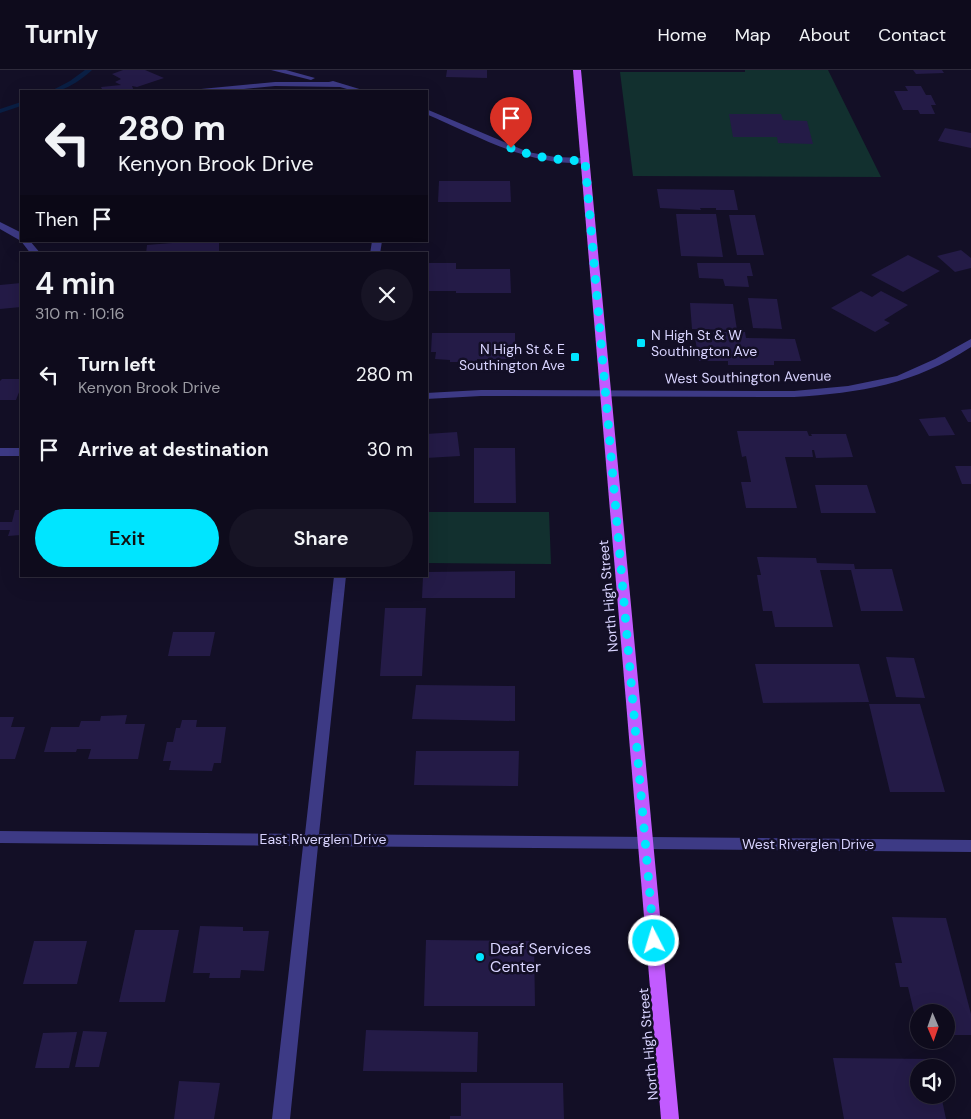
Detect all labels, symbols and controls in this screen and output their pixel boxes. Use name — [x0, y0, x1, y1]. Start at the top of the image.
text: Turnly — [25, 19, 98, 50]
text: Home — [657, 23, 707, 47]
text: Map — [735, 23, 771, 47]
text: About — [799, 23, 850, 47]
text: Contact — [878, 23, 946, 47]
pin — [490, 97, 532, 148]
icon: arrive — [497, 104, 525, 132]
text: 280 m — [118, 105, 226, 151]
icon: left — [35, 110, 100, 175]
text: Kenyon Brook Drive — [118, 149, 314, 178]
icon: arrive — [88, 205, 116, 233]
text: Then — [35, 207, 78, 232]
text: 4 min — [35, 264, 115, 303]
button: close — [361, 269, 413, 321]
text: 310 m · 10:16 — [35, 303, 125, 324]
place label: N High St & W Southington Ave — [651, 326, 757, 360]
marker: N High St & W Southington Ave — [635, 337, 647, 349]
place label: N High St & E Southington Ave — [459, 340, 565, 374]
marker: N High St & E Southington Ave — [569, 351, 581, 363]
text: Turn left — [78, 352, 156, 377]
icon: left — [35, 361, 63, 389]
text: 280 m — [356, 362, 413, 387]
street label: West Southington Avenue — [664, 367, 832, 387]
text: Kenyon Brook Drive — [78, 377, 220, 398]
icon: arrive — [35, 436, 63, 464]
text: Arrive at destination — [78, 437, 269, 462]
text: 30 m — [367, 437, 413, 462]
button: Exit — [35, 509, 219, 567]
button: Share — [229, 509, 413, 567]
street label: North High Street — [594, 539, 622, 653]
street label: East Riverglen Drive — [260, 830, 387, 848]
street label: West Riverglen Drive — [742, 835, 874, 853]
position arrow — [627, 914, 679, 966]
place label: Deaf Services Center — [490, 938, 591, 977]
marker: Deaf Services Center — [474, 951, 486, 963]
street label: North High Street — [634, 987, 662, 1101]
north arrow — [910, 1004, 955, 1049]
map controls — [910, 1004, 955, 1104]
button: sound — [910, 1059, 955, 1104]

